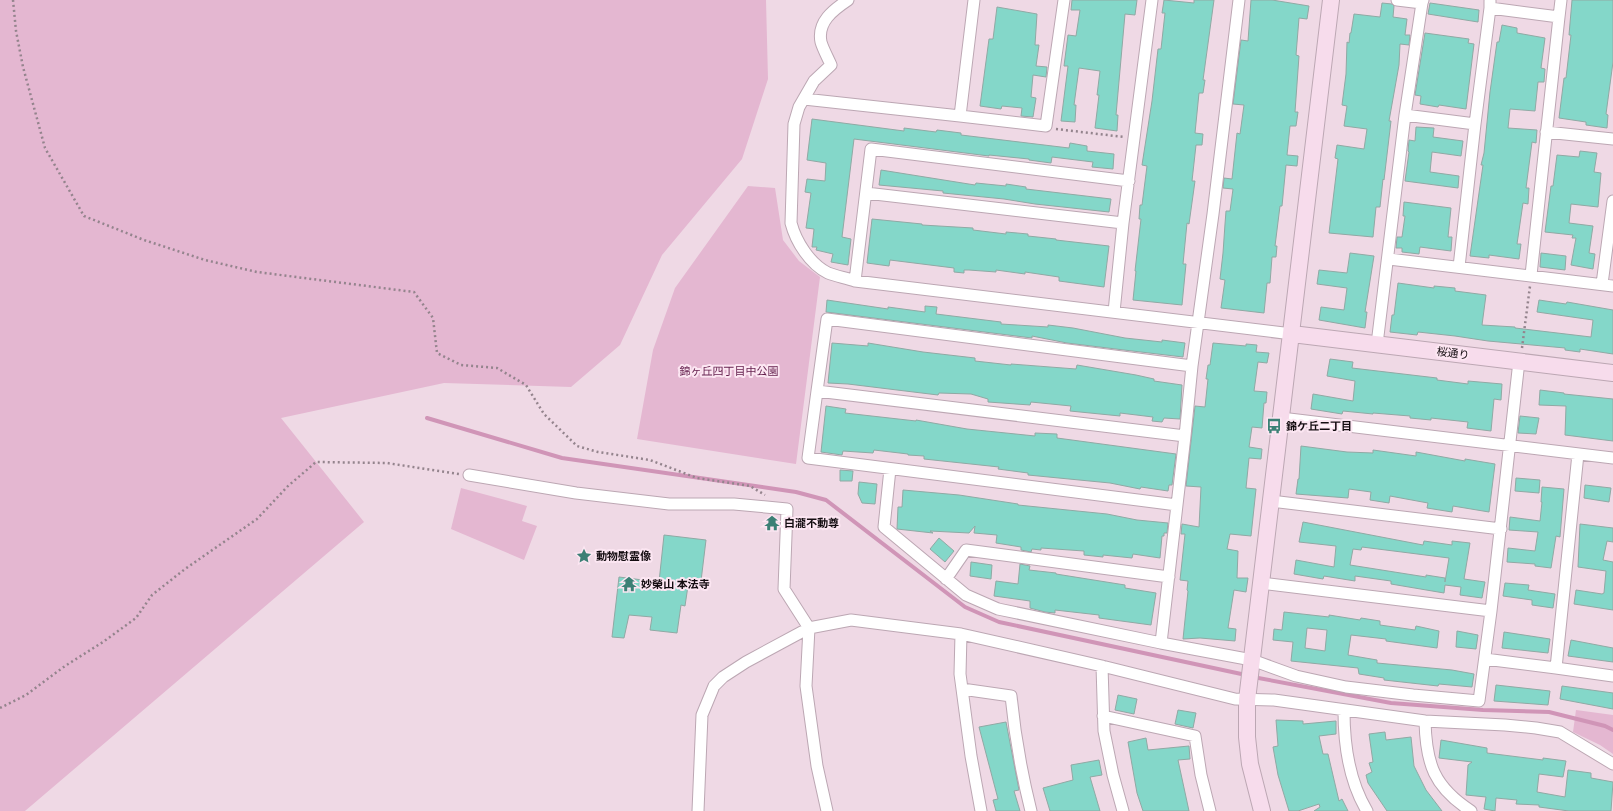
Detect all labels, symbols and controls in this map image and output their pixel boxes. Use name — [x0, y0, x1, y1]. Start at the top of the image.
street label: 桜通り — [1436, 343, 1470, 362]
park label: 錦ヶ丘四丁目中公園 — [680, 363, 779, 378]
bus stop icon: 錦ケ丘二丁目 — [1265, 417, 1283, 435]
place label: 錦ケ丘二丁目 — [1286, 418, 1352, 433]
temple icon: 白瀧不動尊 — [763, 514, 781, 532]
place label: 白瀧不動尊 — [784, 515, 839, 530]
place icon: 動物慰霊像 — [575, 547, 593, 565]
place label: 動物慰霊像 — [596, 548, 651, 563]
temple icon: 妙榮山 本法寺 — [620, 575, 638, 593]
place label: 妙榮山 本法寺 — [641, 576, 710, 591]

